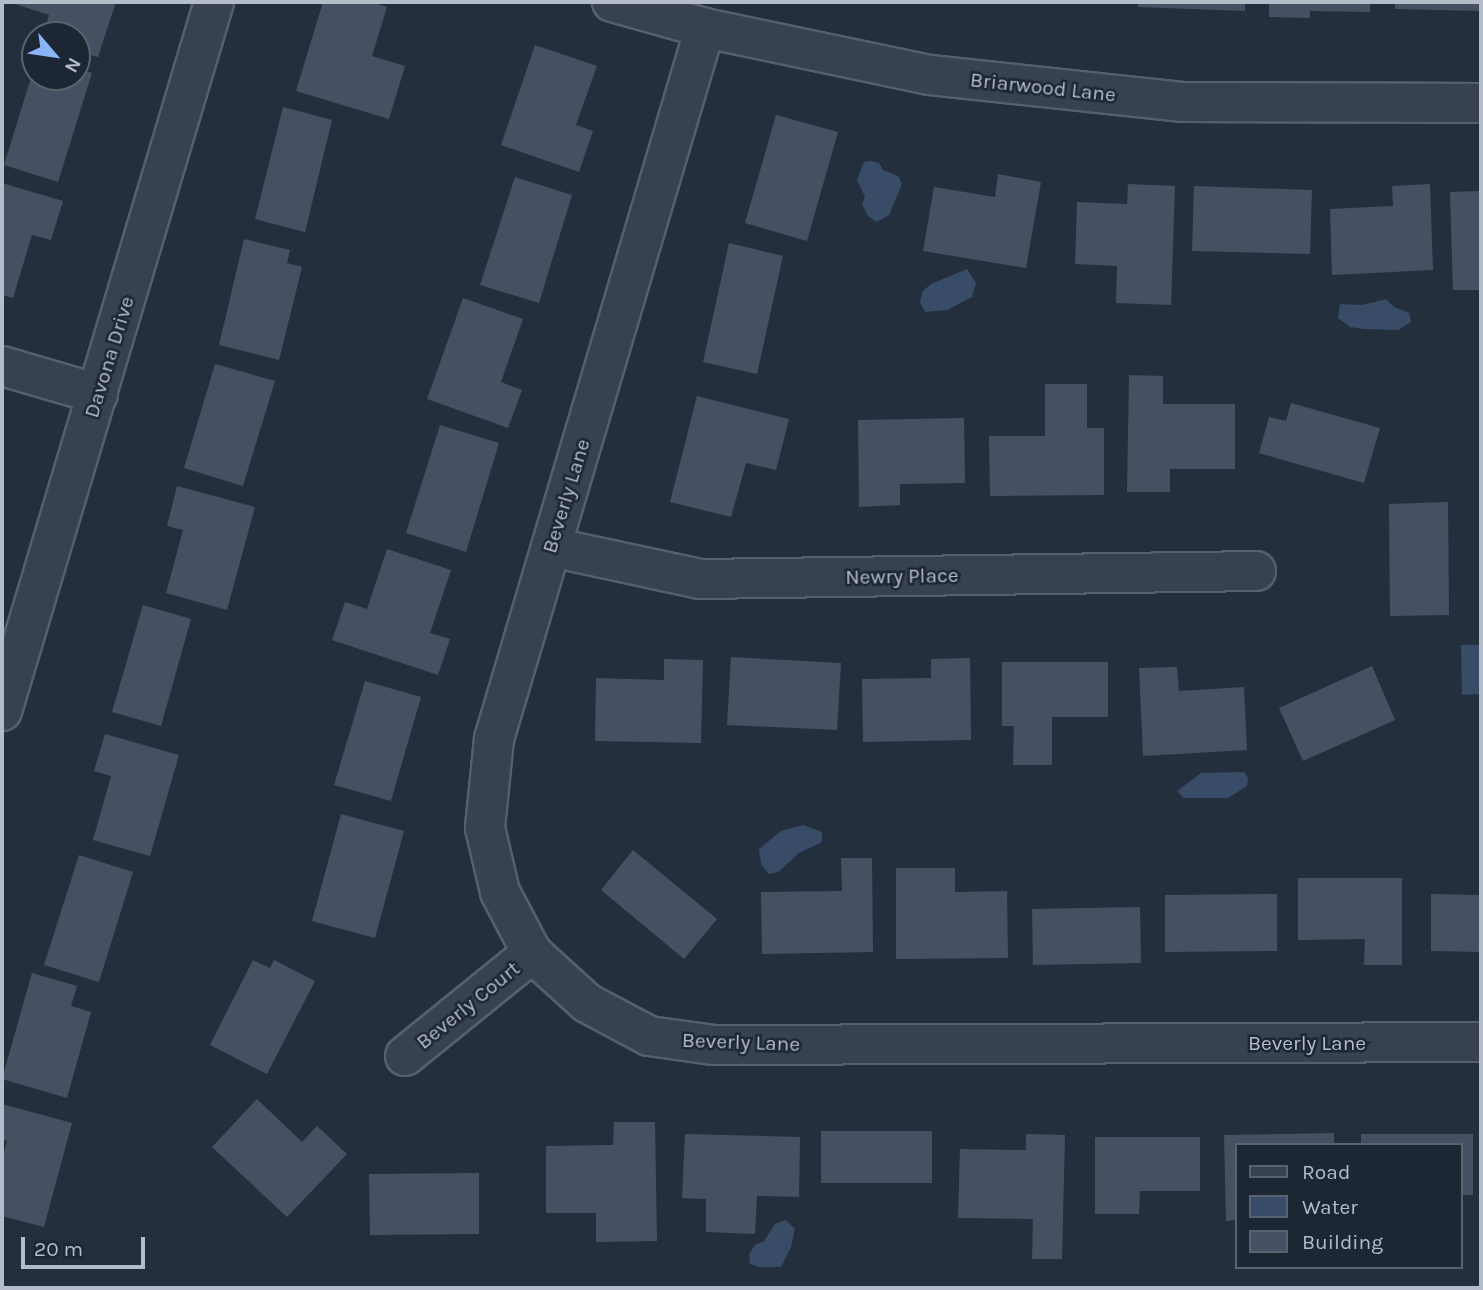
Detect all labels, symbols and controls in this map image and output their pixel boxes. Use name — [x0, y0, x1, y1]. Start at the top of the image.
north arrow — [21, 21, 91, 91]
text: N — [60, 54, 86, 77]
street label: Briarwood Lane — [969, 67, 1117, 107]
street label: Davona Drive — [79, 293, 139, 421]
street label: Beverly Lane — [537, 436, 595, 556]
street label: Newry Place — [845, 562, 959, 590]
street label: Beverly Court — [411, 956, 525, 1054]
street label: Beverly Lane — [681, 1027, 801, 1057]
street label: Beverly Lane — [1248, 1030, 1366, 1056]
legend — [1234, 1143, 1462, 1269]
text: Road — [1302, 1160, 1350, 1184]
text: Water — [1302, 1195, 1358, 1219]
scale bar — [24, 1224, 149, 1268]
text: Building — [1302, 1230, 1383, 1254]
text: 20 m — [34, 1237, 83, 1261]

